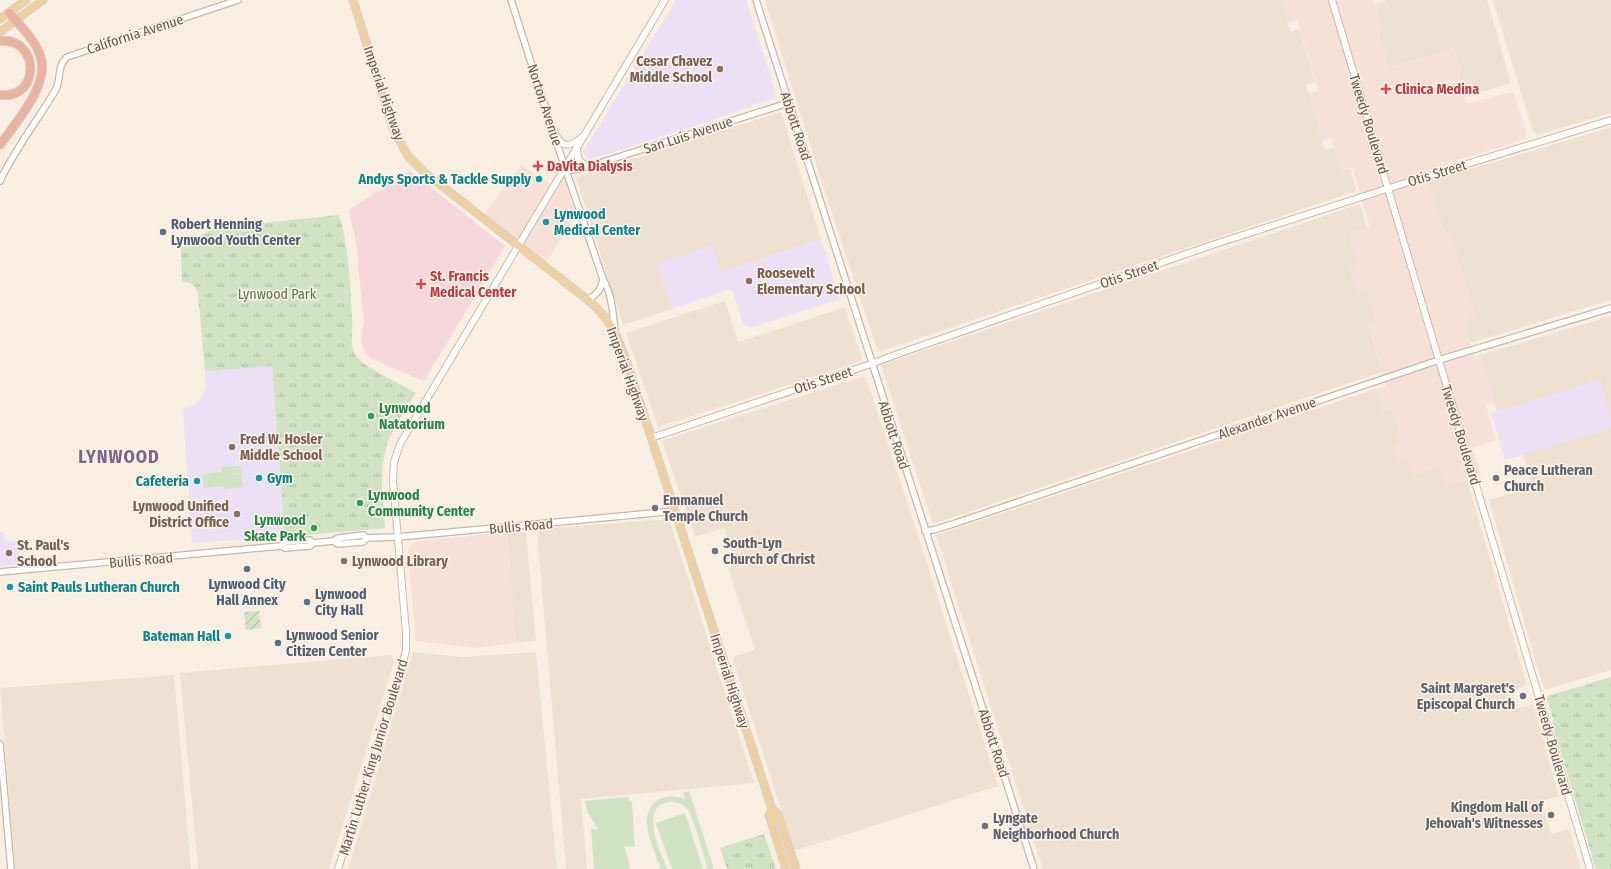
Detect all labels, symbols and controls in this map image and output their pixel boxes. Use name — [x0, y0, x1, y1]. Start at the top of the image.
street label: California Avenue — [85, 11, 186, 58]
street label: Imperial Highway — [359, 44, 408, 143]
place label: Cesar Chavez Middle School — [630, 53, 712, 86]
street label: Norton Avenue — [523, 62, 566, 148]
marker: Cesar Chavez Middle School — [715, 64, 725, 74]
street label: Tweedy Boulevard — [1345, 72, 1392, 176]
place label: Clinica Medina — [1395, 81, 1479, 98]
marker: Clinica Medina — [1380, 83, 1392, 95]
street label: Abbott Road — [776, 90, 815, 163]
street label: San Luis Avenue — [641, 113, 735, 158]
street label: Otis Street — [1406, 156, 1469, 190]
place label: DaVita Dialysis — [547, 158, 633, 175]
marker: DaVita Dialysis — [532, 160, 544, 172]
place label: Andys Sports & Tackle Supply — [358, 171, 531, 188]
marker: Andys Sports & Tackle Supply — [534, 174, 544, 184]
place label: Lynwood Medical Center — [554, 206, 641, 239]
place label: Robert Henning Lynwood Youth Center — [171, 216, 301, 249]
marker: Lynwood Medical Center — [541, 217, 551, 227]
marker: Robert Henning Lynwood Youth Center — [158, 227, 168, 237]
street label: Otis Street — [1098, 256, 1161, 292]
place label: Roosevelt Elementary School — [757, 265, 866, 298]
place label: St. Francis Medical Center — [430, 268, 517, 301]
marker: Roosevelt Elementary School — [744, 276, 754, 286]
marker: St. Francis Medical Center — [415, 278, 427, 290]
park label: Lynwood Park — [238, 286, 317, 303]
street label: Imperial Highway — [603, 325, 653, 424]
street label: Otis Street — [792, 363, 855, 398]
street label: Tweedy Boulevard — [1437, 383, 1484, 487]
street label: Alexander Avenue — [1216, 394, 1319, 443]
street label: Abbott Road — [874, 399, 913, 472]
place label: Lynwood Natatorium — [379, 400, 445, 433]
marker: Lynwood Natatorium — [366, 411, 376, 421]
place label: Fred W. Hosler Middle School — [240, 431, 323, 464]
marker: Fred W. Hosler Middle School — [227, 442, 237, 452]
district label: LYNWOOD — [78, 446, 160, 468]
place label: Peace Lutheran Church — [1504, 462, 1593, 495]
place label: Gym — [267, 470, 293, 487]
place label: Cafeteria — [136, 473, 189, 490]
marker: Gym — [254, 473, 264, 483]
marker: Peace Lutheran Church — [1491, 473, 1501, 483]
marker: Cafeteria — [192, 476, 202, 486]
place label: Lynwood Community Center — [368, 487, 476, 520]
place label: Emmanuel Temple Church — [663, 492, 748, 525]
place label: Lynwood Unified District Office — [133, 498, 229, 531]
marker: Lynwood Community Center — [355, 498, 365, 508]
marker: Emmanuel Temple Church — [650, 503, 660, 513]
marker: Lynwood Unified District Office — [232, 509, 242, 519]
place label: Lynwood Skate Park — [244, 512, 307, 545]
street label: Bullis Road — [488, 515, 554, 538]
marker: Lynwood Skate Park — [309, 523, 319, 533]
place label: South-Lyn Church of Christ — [723, 535, 816, 568]
place label: St. Paul's School — [17, 537, 69, 570]
marker: South-Lyn Church of Christ — [710, 546, 720, 556]
marker: St. Paul's School — [4, 548, 14, 558]
street label: Bullis Road — [108, 549, 174, 572]
place label: Lynwood Library — [352, 553, 448, 570]
marker: Lynwood Library — [339, 556, 349, 566]
marker: Lynwood City Hall Annex — [242, 564, 252, 574]
place label: Lynwood City Hall Annex — [208, 576, 286, 609]
place label: Saint Pauls Lutheran Church — [18, 579, 180, 596]
marker: Saint Pauls Lutheran Church — [5, 582, 15, 592]
place label: Lynwood City Hall — [315, 586, 367, 619]
marker: Lynwood City Hall — [302, 597, 312, 607]
place label: Lynwood Senior Citizen Center — [286, 627, 379, 660]
place label: Bateman Hall — [143, 628, 220, 645]
marker: Bateman Hall — [223, 631, 233, 641]
street label: Imperial Highway — [706, 632, 753, 731]
marker: Lynwood Senior Citizen Center — [273, 638, 283, 648]
street label: Martin Luther King Junior Boulevard — [335, 657, 411, 857]
place label: Saint Margaret's Episcopal Church — [1417, 680, 1515, 713]
marker: Saint Margaret's Episcopal Church — [1518, 691, 1528, 701]
street label: Tweedy Boulevard — [1530, 693, 1575, 797]
street label: Abbott Road — [974, 707, 1013, 780]
place label: Kingdom Hall of Jehovah's Witnesses — [1424, 799, 1544, 832]
place label: Lyngate Neighborhood Church — [993, 810, 1119, 843]
marker: Kingdom Hall of Jehovah's Witnesses — [1546, 810, 1556, 820]
marker: Lyngate Neighborhood Church — [980, 821, 990, 831]

